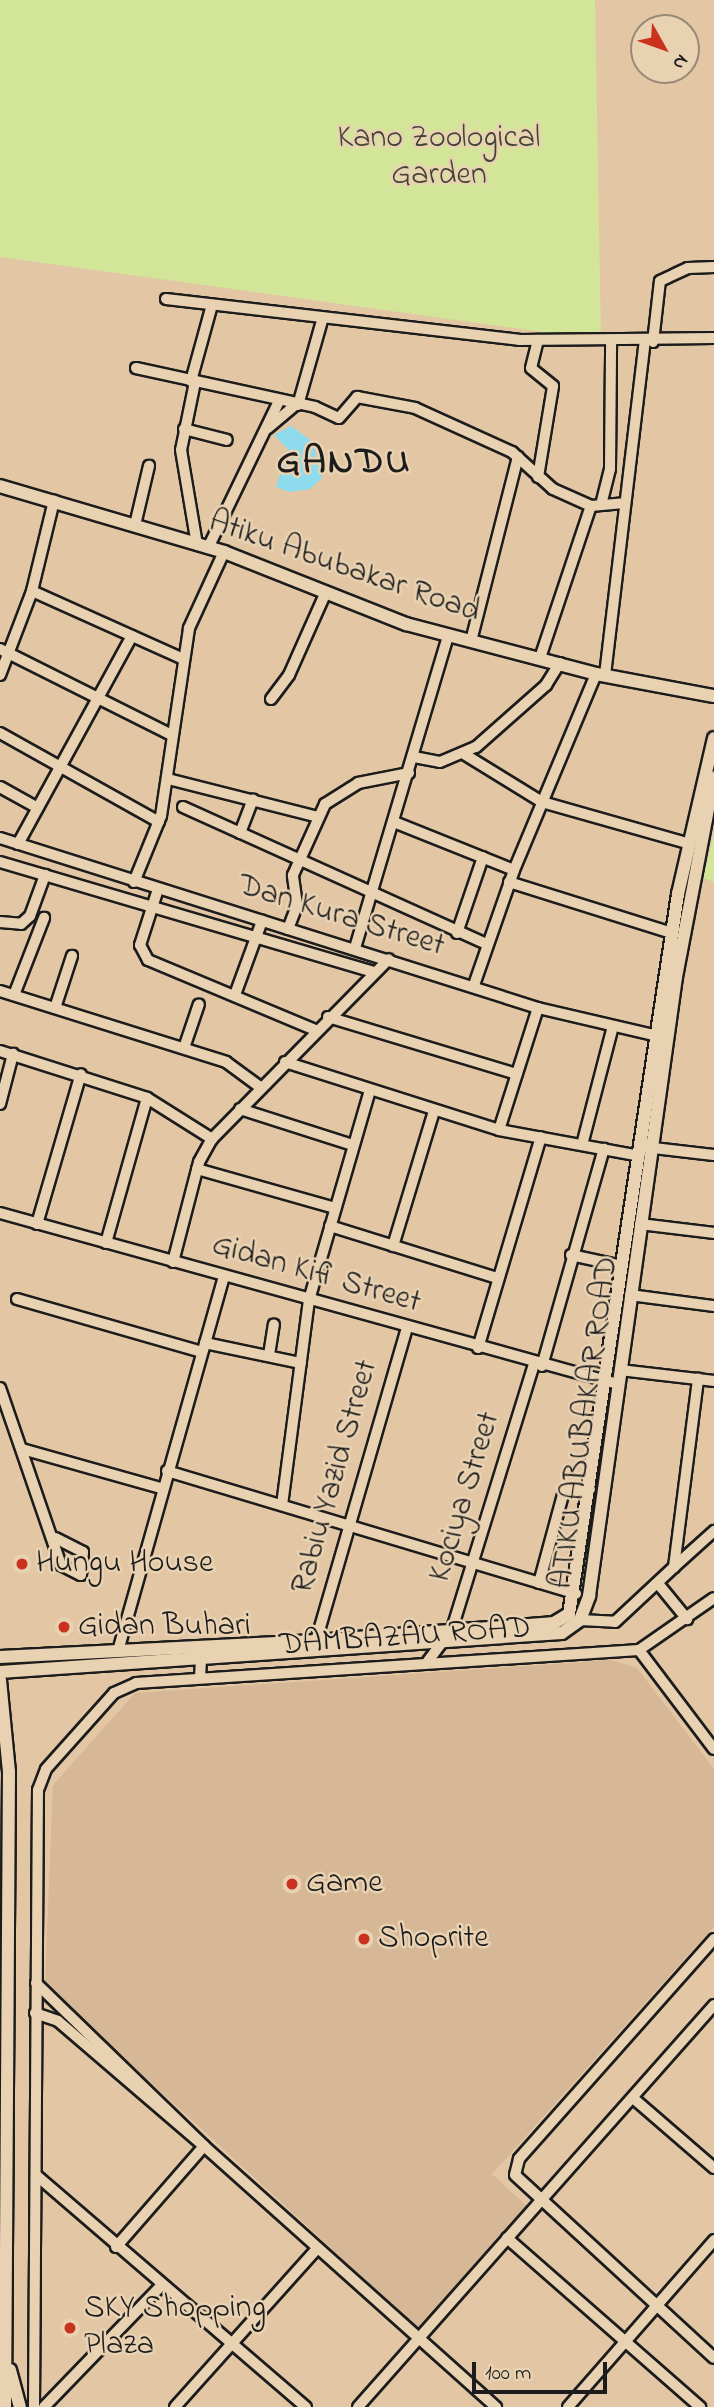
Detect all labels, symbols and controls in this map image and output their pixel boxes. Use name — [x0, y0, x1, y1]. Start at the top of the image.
north arrow — [630, 14, 700, 84]
text: N — [665, 48, 694, 75]
park label: Kano Zoological Garden — [338, 121, 540, 196]
district label: GANDU — [277, 441, 411, 487]
street label: Atiku Abubakar Road — [203, 504, 485, 632]
street label: Dan Kura Street — [233, 867, 449, 967]
street label: Gidan Kifi Street — [207, 1227, 425, 1323]
street label: ATIKU ABUBAKAR ROAD — [544, 1254, 628, 1592]
street label: Rabiu Yazid Street — [284, 1356, 388, 1598]
street label: Kociya Street — [422, 1407, 510, 1587]
place label: Hungu House — [36, 1545, 213, 1583]
marker: Hungu House — [14, 1556, 30, 1572]
place label: Gidan Buhari — [78, 1608, 251, 1646]
street label: DAMBAZAU ROAD — [278, 1610, 532, 1666]
marker: Gidan Buhari — [56, 1619, 72, 1635]
place label: Game — [306, 1865, 383, 1903]
marker: Game — [284, 1876, 300, 1892]
place label: Shoprite — [378, 1920, 489, 1958]
marker: Shoprite — [356, 1931, 372, 1947]
place label: SKY Shopping Plaza — [84, 2291, 266, 2366]
marker: SKY Shopping Plaza — [62, 2320, 78, 2336]
scale bar — [476, 2348, 611, 2392]
text: 100 m — [485, 2359, 531, 2389]

